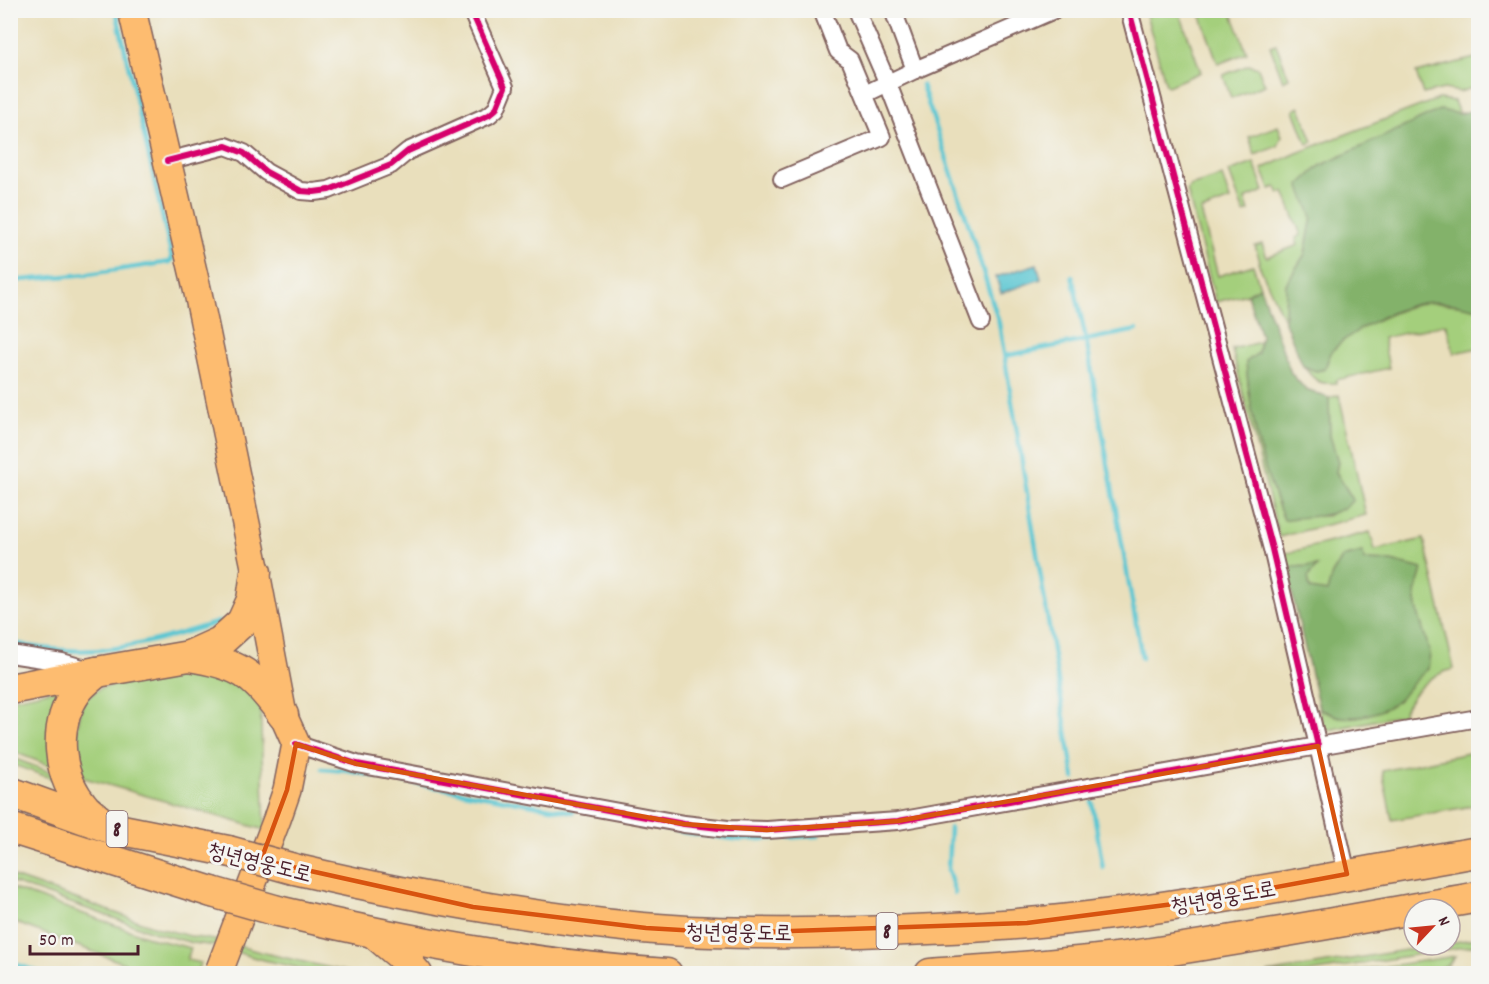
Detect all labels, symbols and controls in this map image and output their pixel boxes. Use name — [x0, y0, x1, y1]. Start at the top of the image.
road number: 8 — [106, 811, 128, 847]
street label: 청년영웅도로 — [204, 837, 314, 892]
street label: 청년영웅도로 — [1169, 875, 1279, 924]
north arrow — [1402, 897, 1462, 957]
road number: 8 — [876, 913, 898, 949]
text: N — [1431, 913, 1455, 930]
scale bar — [30, 918, 138, 956]
street label: 청년영웅도로 — [686, 918, 792, 951]
text: 50 m — [39, 929, 74, 954]

